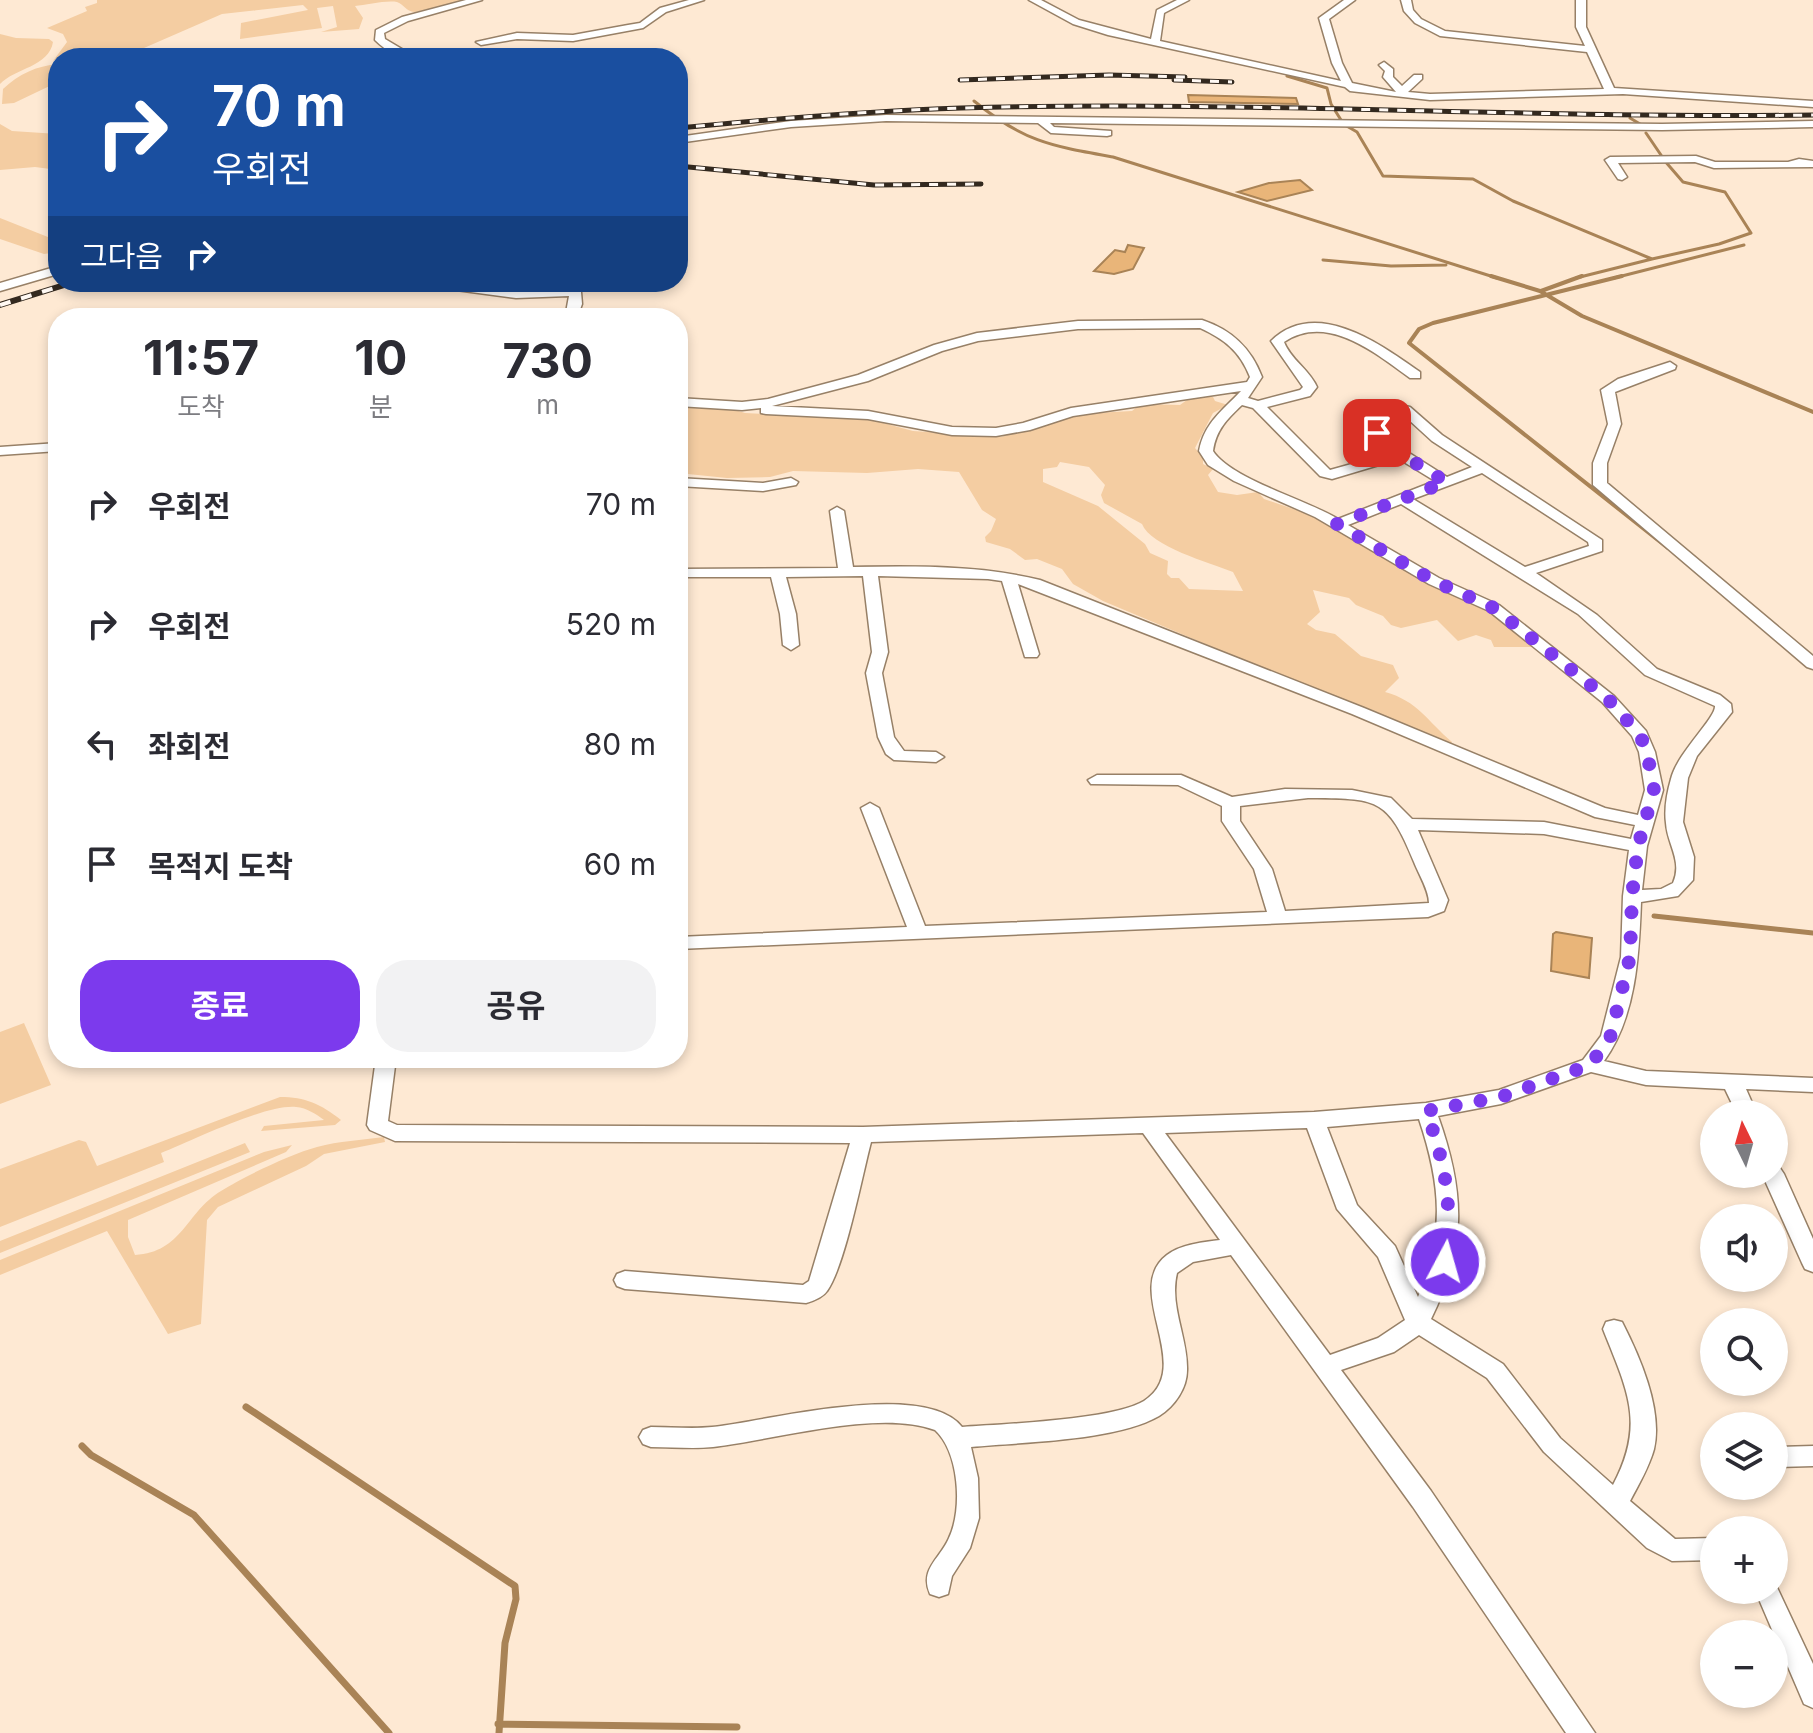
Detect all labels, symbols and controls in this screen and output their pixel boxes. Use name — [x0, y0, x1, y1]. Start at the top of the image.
text: 70 m — [212, 72, 346, 140]
icon: right — [80, 80, 184, 184]
text: 우회전 — [212, 147, 311, 191]
icon: right — [179, 232, 223, 276]
text: 그다음 — [80, 238, 163, 274]
text: 11:57 — [143, 328, 259, 387]
text: 10 — [354, 328, 407, 387]
text: 730 — [502, 331, 593, 390]
text: m — [536, 389, 559, 420]
text: 도착 — [177, 391, 225, 422]
text: 분 — [369, 391, 393, 422]
pin — [1343, 399, 1411, 467]
icon: arrive — [1355, 411, 1399, 455]
icon: right — [80, 482, 124, 526]
text: 70 m — [586, 486, 656, 522]
text: 우회전 — [148, 488, 231, 524]
icon: right — [80, 602, 124, 646]
text: 520 m — [566, 606, 656, 642]
text: 우회전 — [148, 608, 231, 644]
icon: left — [80, 722, 124, 766]
text: 80 m — [584, 726, 656, 762]
text: 좌회전 — [148, 728, 231, 764]
icon: arrive — [80, 842, 124, 886]
text: 60 m — [584, 846, 656, 882]
text: 목적지 도착 — [148, 848, 293, 884]
button: 종료 — [80, 960, 360, 1052]
button: 공유 — [376, 960, 656, 1052]
north arrow — [1700, 1100, 1788, 1188]
map controls — [1700, 1100, 1788, 1708]
button: sound — [1700, 1204, 1788, 1292]
position arrow — [1403, 1220, 1487, 1304]
button: search — [1700, 1308, 1788, 1396]
button: layers — [1700, 1412, 1788, 1500]
button: + — [1700, 1516, 1788, 1604]
button: − — [1700, 1620, 1788, 1708]

